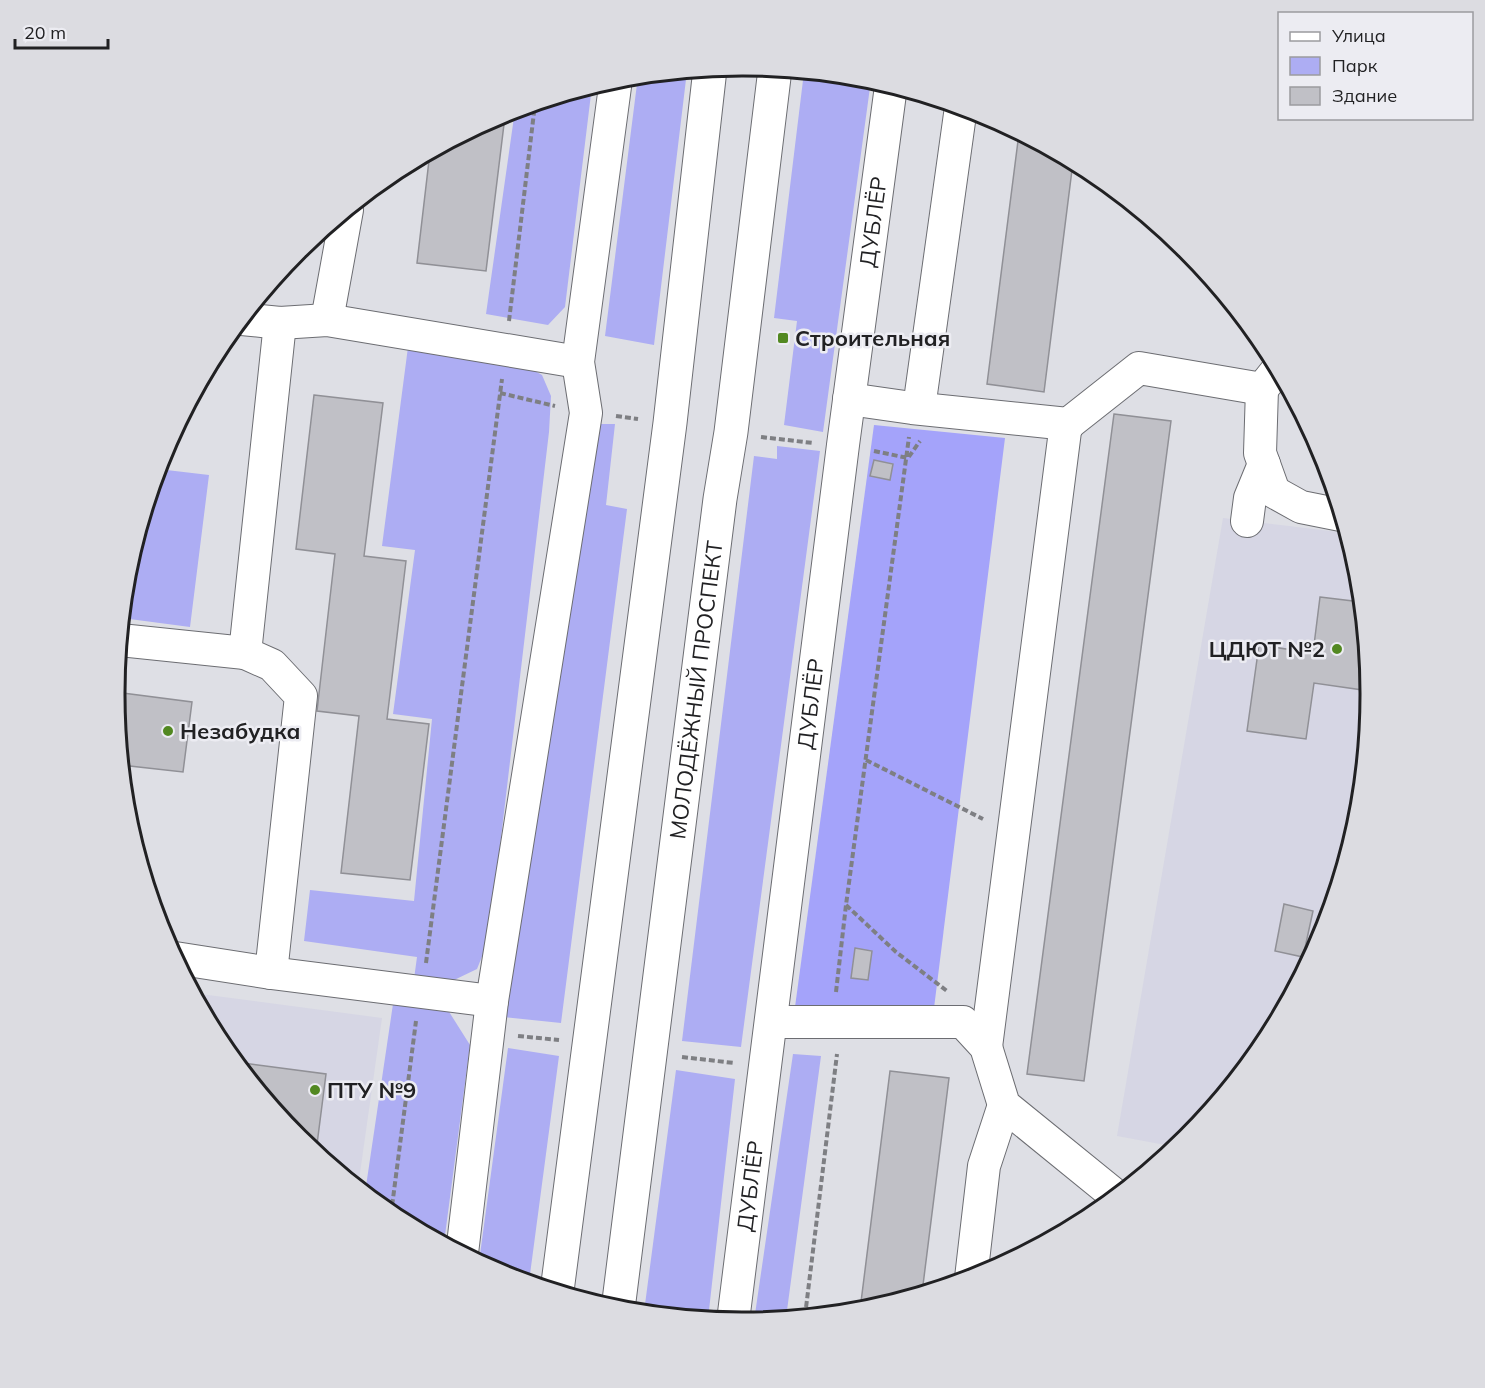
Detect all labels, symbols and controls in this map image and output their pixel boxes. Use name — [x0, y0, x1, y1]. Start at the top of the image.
scale bar — [15, 12, 108, 50]
legend — [1278, 12, 1473, 120]
text: 20 m — [24, 21, 66, 44]
text: Улица — [1331, 24, 1386, 47]
text: Парк — [1332, 54, 1378, 77]
text: Здание — [1332, 84, 1397, 107]
street label: ДУБЛЁР — [853, 175, 893, 269]
place label: Строительная — [795, 324, 950, 352]
marker: Строительная — [776, 331, 790, 345]
street label: МОЛОДЁЖНЫЙ ПРОСПЕКТ — [663, 539, 729, 841]
place label: ЦДЮТ №2 — [1209, 635, 1325, 663]
marker: ЦДЮТ №2 — [1330, 642, 1344, 656]
street label: ДУБЛЁР — [791, 657, 830, 751]
place label: Незабудка — [180, 717, 301, 745]
marker: Незабудка — [161, 724, 175, 738]
place label: ПТУ №9 — [327, 1076, 416, 1104]
marker: ПТУ №9 — [308, 1083, 322, 1097]
street label: ДУБЛЁР — [730, 1139, 770, 1233]

